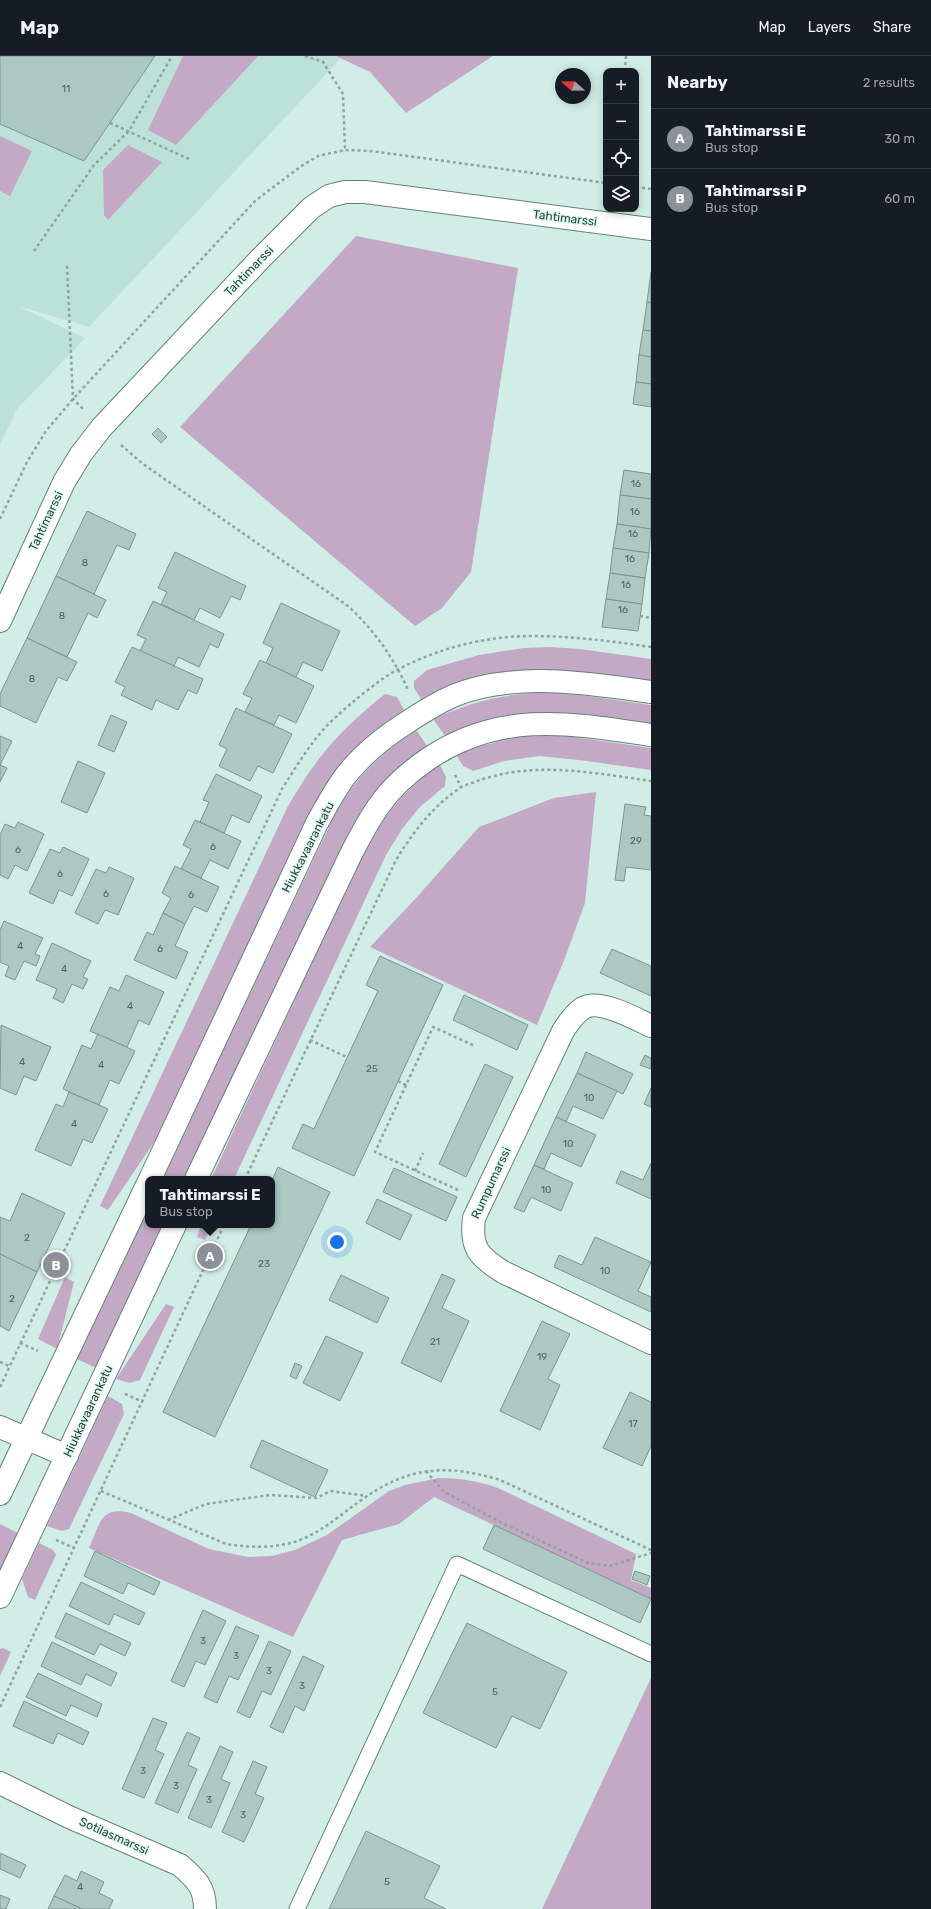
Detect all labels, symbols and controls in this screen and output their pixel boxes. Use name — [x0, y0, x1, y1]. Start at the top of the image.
text: Map — [20, 16, 59, 39]
text: Map — [759, 19, 786, 36]
text: Layers — [808, 19, 851, 36]
text: Share — [873, 19, 911, 36]
north arrow — [555, 68, 591, 104]
map controls — [603, 68, 639, 212]
button: + — [603, 68, 639, 104]
text: Nearby — [667, 72, 728, 92]
text: 2 results — [863, 75, 915, 90]
house number: 11 — [62, 83, 70, 95]
button: − — [603, 104, 639, 140]
text: Tahtimarssi E — [705, 122, 806, 140]
text: A — [675, 131, 685, 146]
text: 30 m — [884, 131, 915, 146]
button: locate — [603, 140, 639, 176]
text: Bus stop — [705, 140, 758, 155]
button: layers — [603, 176, 639, 212]
text: Tahtimarssi P — [705, 182, 807, 200]
text: B — [675, 191, 685, 206]
text: 60 m — [884, 191, 915, 206]
text: Bus stop — [705, 200, 758, 215]
street label: Tahtimarssi — [532, 207, 598, 229]
street label: Tahtimarssi — [222, 243, 276, 299]
house number: 16 — [631, 478, 641, 490]
street label: Tahtimarssi — [26, 489, 66, 553]
house number: 16 — [630, 506, 640, 518]
house number: 16 — [628, 528, 638, 540]
house number: 16 — [625, 553, 635, 565]
house number: 8 — [82, 557, 88, 569]
house number: 16 — [621, 579, 631, 591]
house number: 16 — [618, 604, 628, 616]
house number: 8 — [59, 610, 65, 622]
house number: 8 — [29, 673, 35, 685]
street label: Hiukkavaarankatu — [279, 799, 337, 895]
house number: 29 — [630, 835, 642, 847]
house number: 6 — [210, 841, 216, 853]
house number: 6 — [15, 844, 21, 856]
house number: 6 — [57, 868, 63, 880]
house number: 6 — [103, 888, 109, 900]
house number: 6 — [188, 889, 194, 901]
house number: 4 — [17, 940, 23, 952]
house number: 6 — [157, 943, 163, 955]
house number: 4 — [61, 963, 67, 975]
house number: 4 — [127, 1000, 133, 1012]
house number: 4 — [19, 1056, 25, 1068]
house number: 4 — [98, 1059, 104, 1071]
house number: 25 — [366, 1063, 378, 1075]
house number: 10 — [584, 1092, 594, 1104]
house number: 4 — [71, 1118, 77, 1130]
house number: 10 — [563, 1138, 573, 1150]
street label: Rumpumarssi — [468, 1145, 514, 1221]
popup — [145, 1176, 275, 1228]
house number: 10 — [541, 1184, 551, 1196]
text: Tahtimarssi E — [160, 1186, 261, 1204]
text: Bus stop — [160, 1204, 213, 1219]
house number: 2 — [24, 1232, 30, 1244]
your location — [327, 1232, 347, 1252]
pin: A — [197, 1241, 223, 1271]
pin: B — [43, 1250, 69, 1280]
house number: 23 — [258, 1258, 270, 1270]
house number: 10 — [600, 1265, 610, 1277]
house number: 2 — [9, 1293, 15, 1305]
house number: 21 — [430, 1336, 440, 1348]
house number: 19 — [537, 1351, 547, 1363]
street label: Hiukkavaarankatu — [61, 1363, 115, 1459]
house number: 17 — [628, 1418, 638, 1430]
house number: 3 — [200, 1635, 206, 1647]
house number: 3 — [233, 1650, 239, 1662]
house number: 3 — [266, 1665, 272, 1677]
house number: 3 — [299, 1680, 305, 1692]
house number: 5 — [492, 1686, 498, 1698]
house number: 3 — [140, 1765, 146, 1777]
house number: 3 — [173, 1780, 179, 1792]
house number: 3 — [206, 1794, 212, 1806]
house number: 3 — [240, 1809, 246, 1821]
street label: Sotilasmarssi — [77, 1814, 151, 1858]
house number: 5 — [384, 1876, 390, 1888]
house number: 4 — [77, 1881, 83, 1893]

